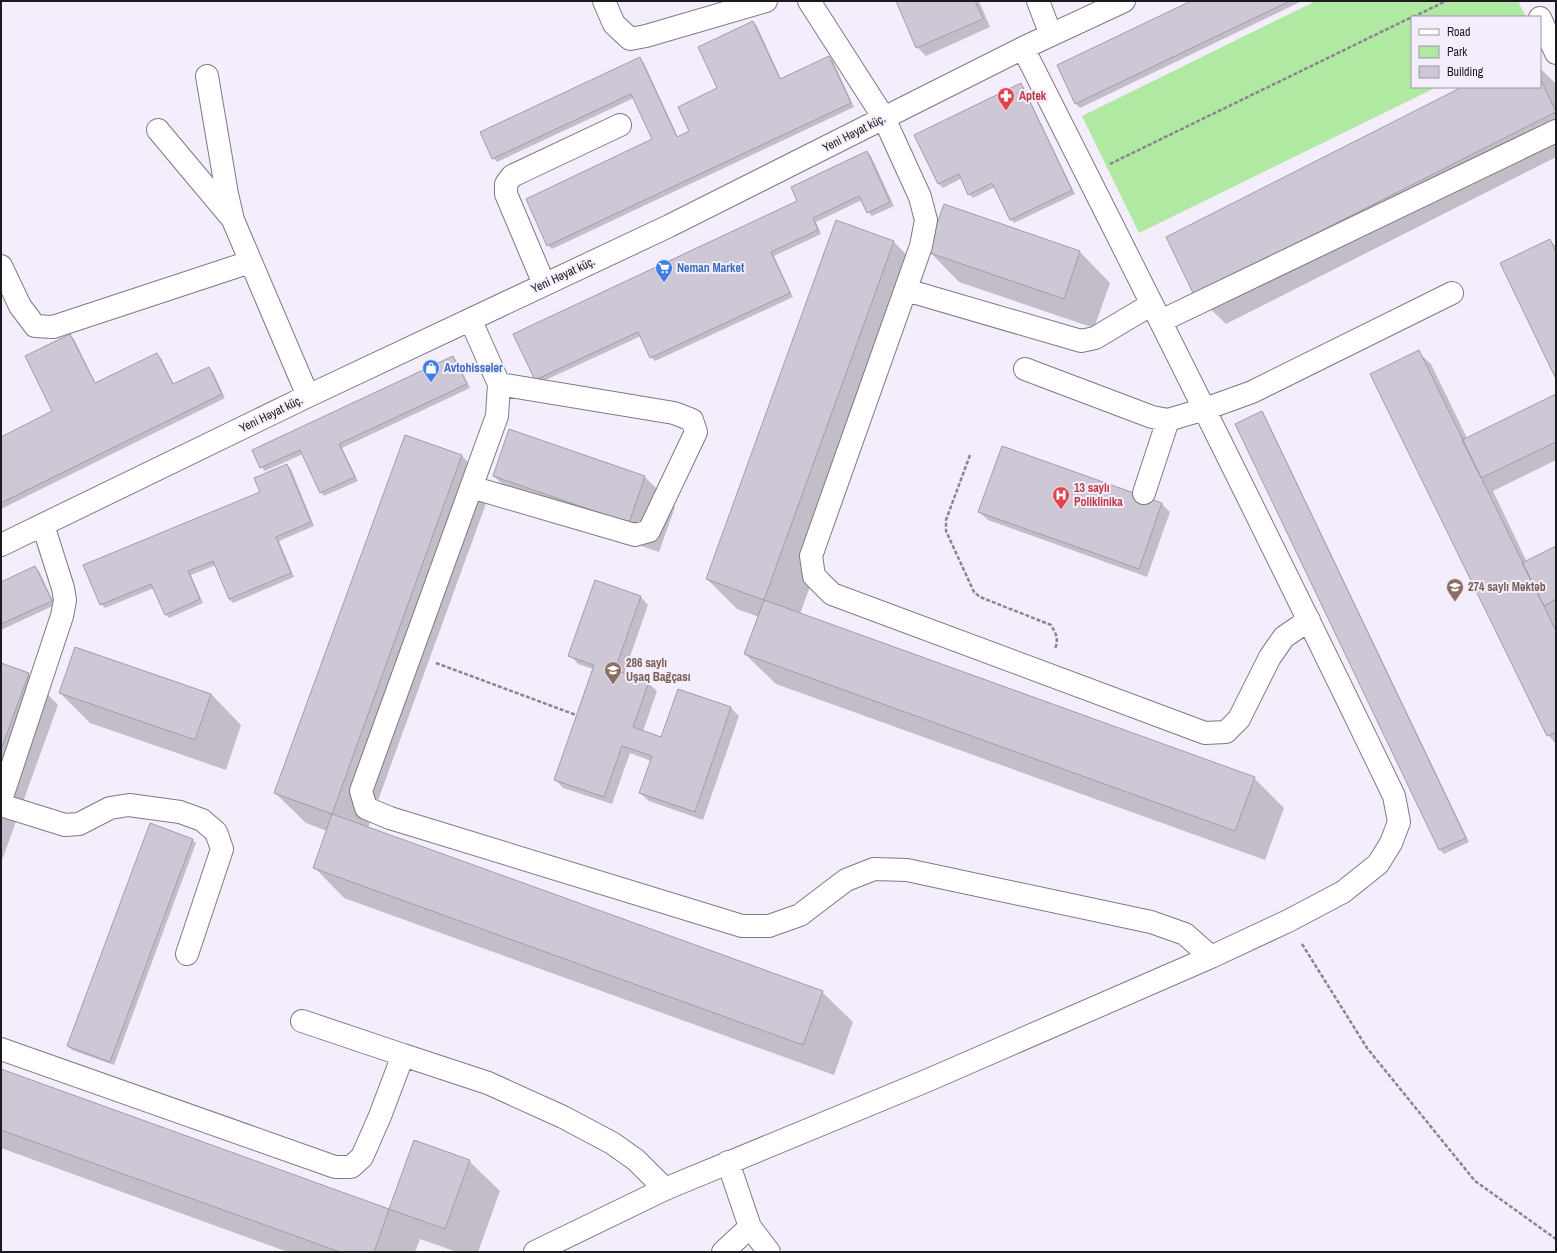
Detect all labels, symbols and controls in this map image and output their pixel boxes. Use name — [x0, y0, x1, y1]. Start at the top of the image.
legend — [1411, 16, 1541, 88]
text: Road — [1447, 24, 1471, 40]
text: Park — [1447, 44, 1467, 60]
text: Building — [1447, 64, 1484, 80]
pharmacy icon: Aptek — [996, 86, 1016, 111]
place label: Aptek — [1019, 88, 1047, 104]
street label: Yeni Həyat küç. — [820, 110, 888, 156]
street label: Yeni Həyat küç. — [528, 253, 598, 297]
supermarket icon: Neman Market — [654, 258, 674, 283]
place label: Neman Market — [677, 260, 745, 276]
shop icon: Avtohissələr — [421, 358, 441, 383]
place label: Avtohissələr — [444, 360, 503, 376]
street label: Yeni Həyat küç. — [237, 392, 305, 436]
place label: 13 saylı Poliklinika — [1074, 480, 1123, 510]
hospital icon: 13 saylı Poliklinika — [1051, 485, 1071, 510]
school or university icon: 274 saylı Məktəb — [1445, 577, 1465, 602]
place label: 274 saylı Məktəb — [1468, 579, 1546, 595]
place label: 286 saylı Uşaq Bağçası — [626, 655, 691, 685]
school or university icon: 286 saylı Uşaq Bağçası — [603, 660, 623, 685]

